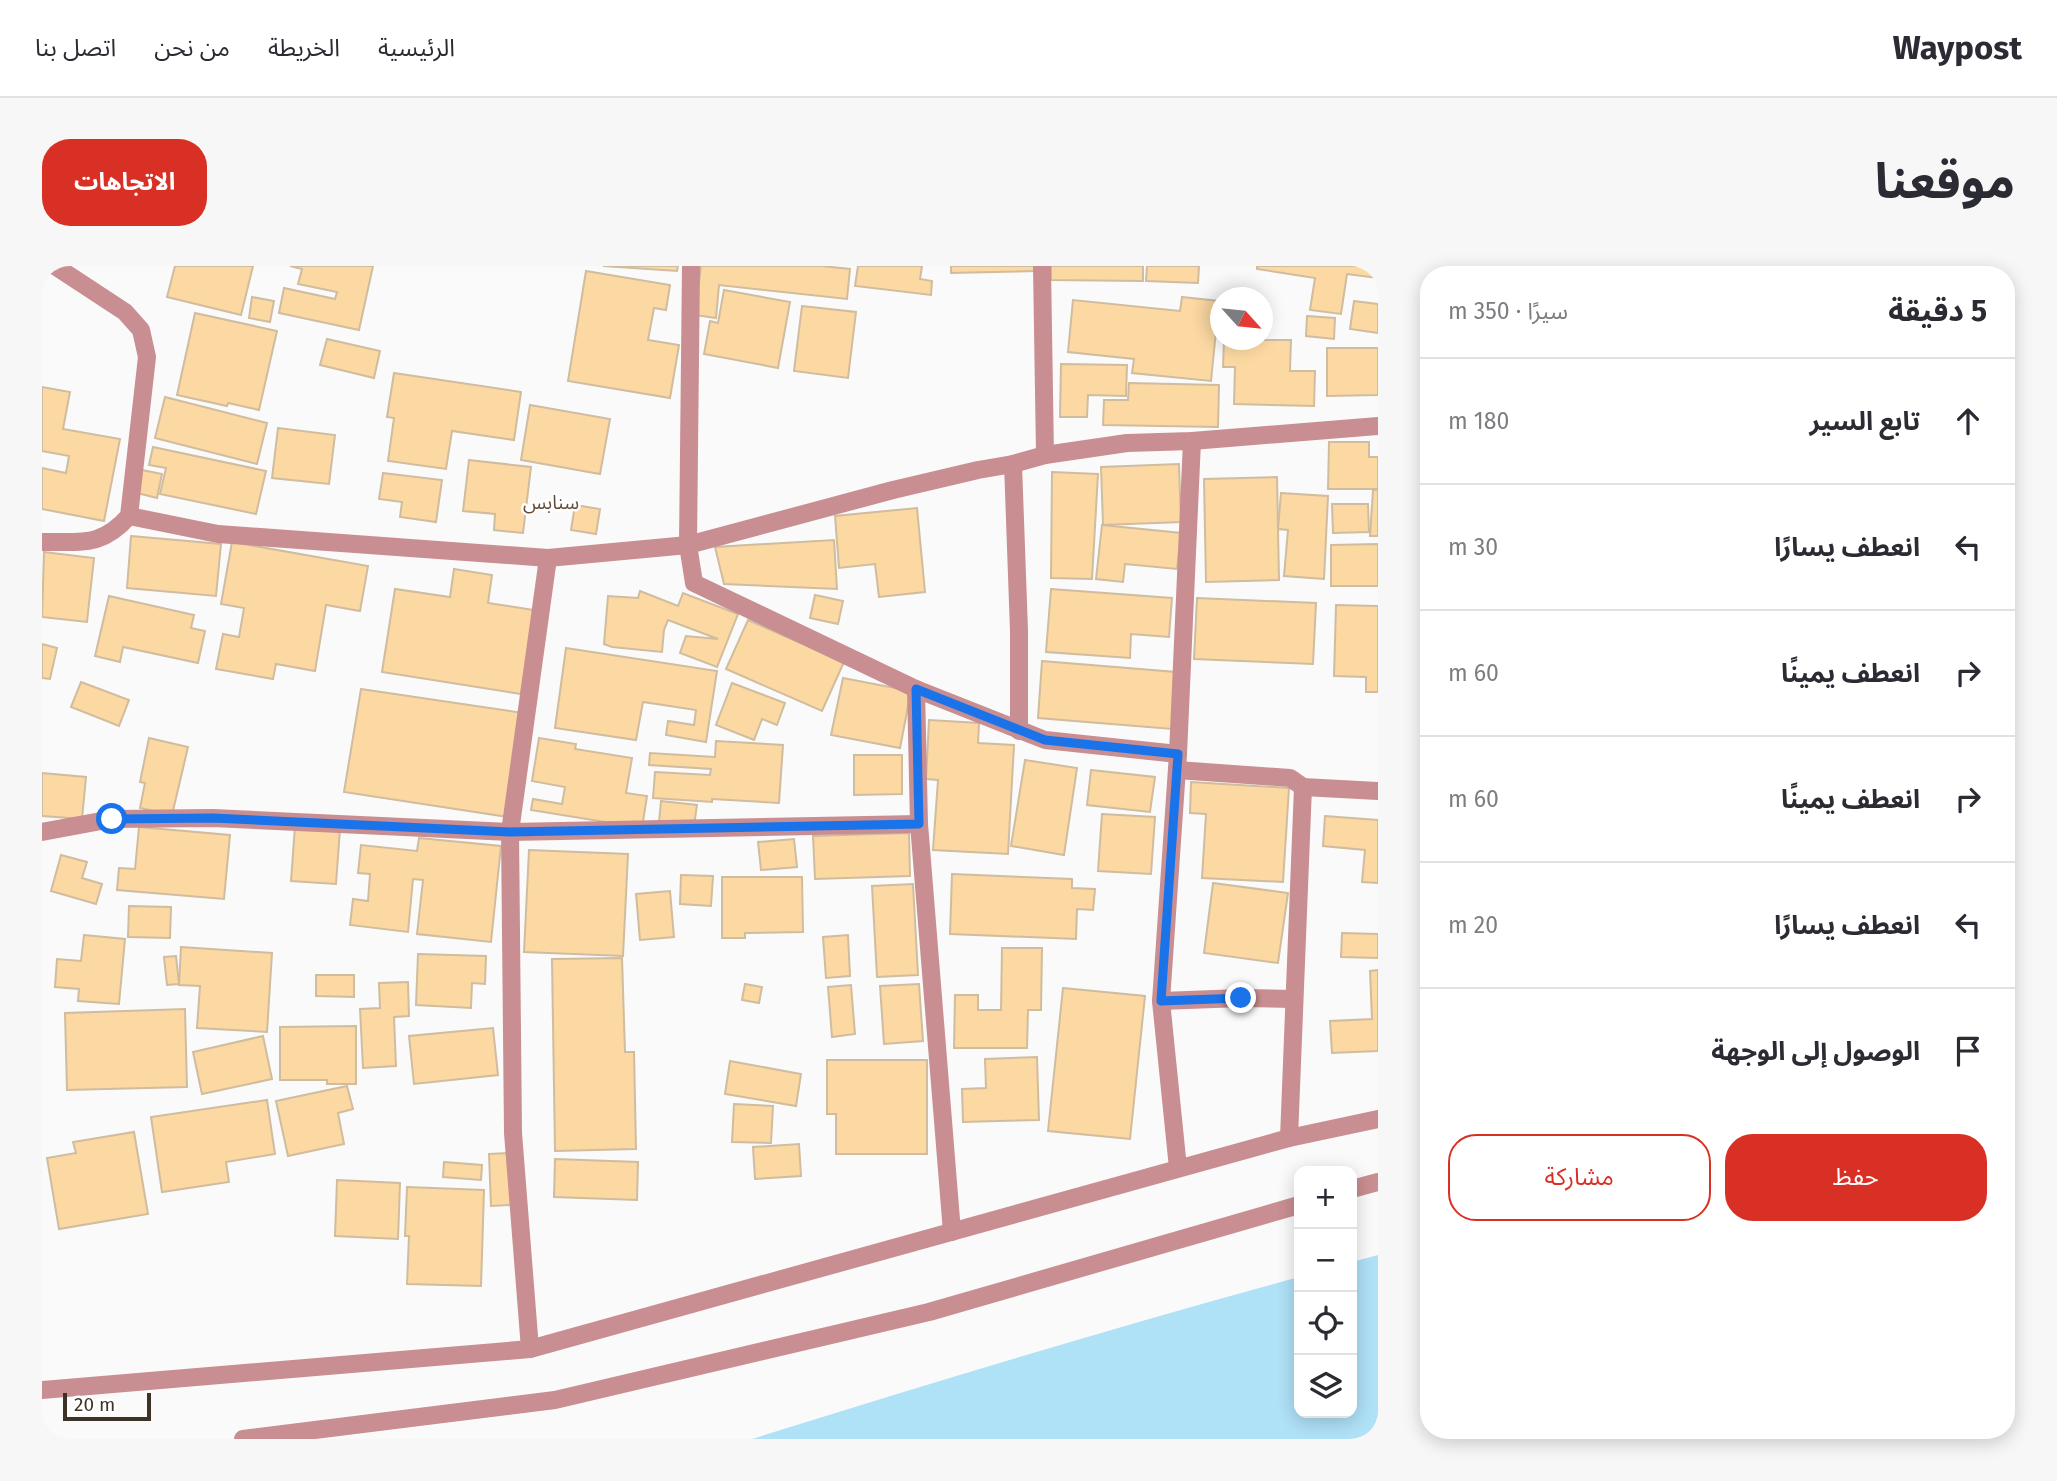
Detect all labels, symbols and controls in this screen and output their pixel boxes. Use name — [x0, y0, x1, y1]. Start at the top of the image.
text: Waypost — [1893, 28, 2022, 68]
text: اتصل بنا — [35, 34, 116, 62]
text: من نحن — [154, 34, 230, 62]
text: الخريطة — [268, 34, 340, 62]
text: الرئيسية — [378, 34, 455, 62]
button: الاتجاهات — [42, 139, 207, 226]
text: موقعنا — [1875, 152, 2015, 211]
north arrow — [1210, 287, 1273, 350]
text: 5 دقيقة — [1888, 293, 1987, 329]
text: سيرًا · 350 m — [1448, 297, 1568, 325]
icon: ahead — [1949, 402, 1987, 440]
text: تابع السير — [1810, 406, 1920, 437]
text: 180 m — [1448, 407, 1509, 435]
district label: سنابس — [523, 491, 579, 514]
icon: left — [1949, 528, 1987, 566]
text: انعطف يسارًا — [1774, 532, 1920, 563]
text: 30 m — [1448, 533, 1498, 561]
icon: right — [1949, 654, 1987, 692]
text: انعطف يمينًا — [1781, 658, 1920, 689]
text: 60 m — [1448, 659, 1499, 687]
icon: right — [1949, 780, 1987, 818]
text: انعطف يمينًا — [1781, 784, 1920, 815]
text: 60 m — [1448, 785, 1499, 813]
route start — [96, 803, 127, 834]
icon: left — [1949, 906, 1987, 944]
text: انعطف يسارًا — [1774, 910, 1920, 941]
text: 20 m — [1448, 911, 1498, 939]
route end — [1225, 982, 1256, 1013]
icon: arrive — [1949, 1032, 1987, 1070]
text: الوصول إلى الوجهة — [1711, 1036, 1920, 1067]
button: مشاركة — [1448, 1134, 1711, 1221]
button: حفظ — [1725, 1134, 1987, 1221]
map controls — [1294, 1166, 1357, 1418]
button: + — [1294, 1166, 1357, 1229]
button: − — [1294, 1229, 1357, 1292]
button: locate — [1294, 1292, 1357, 1355]
button: layers — [1294, 1355, 1357, 1418]
scale bar — [63, 1390, 150, 1422]
text: 20 m — [74, 1393, 115, 1416]

